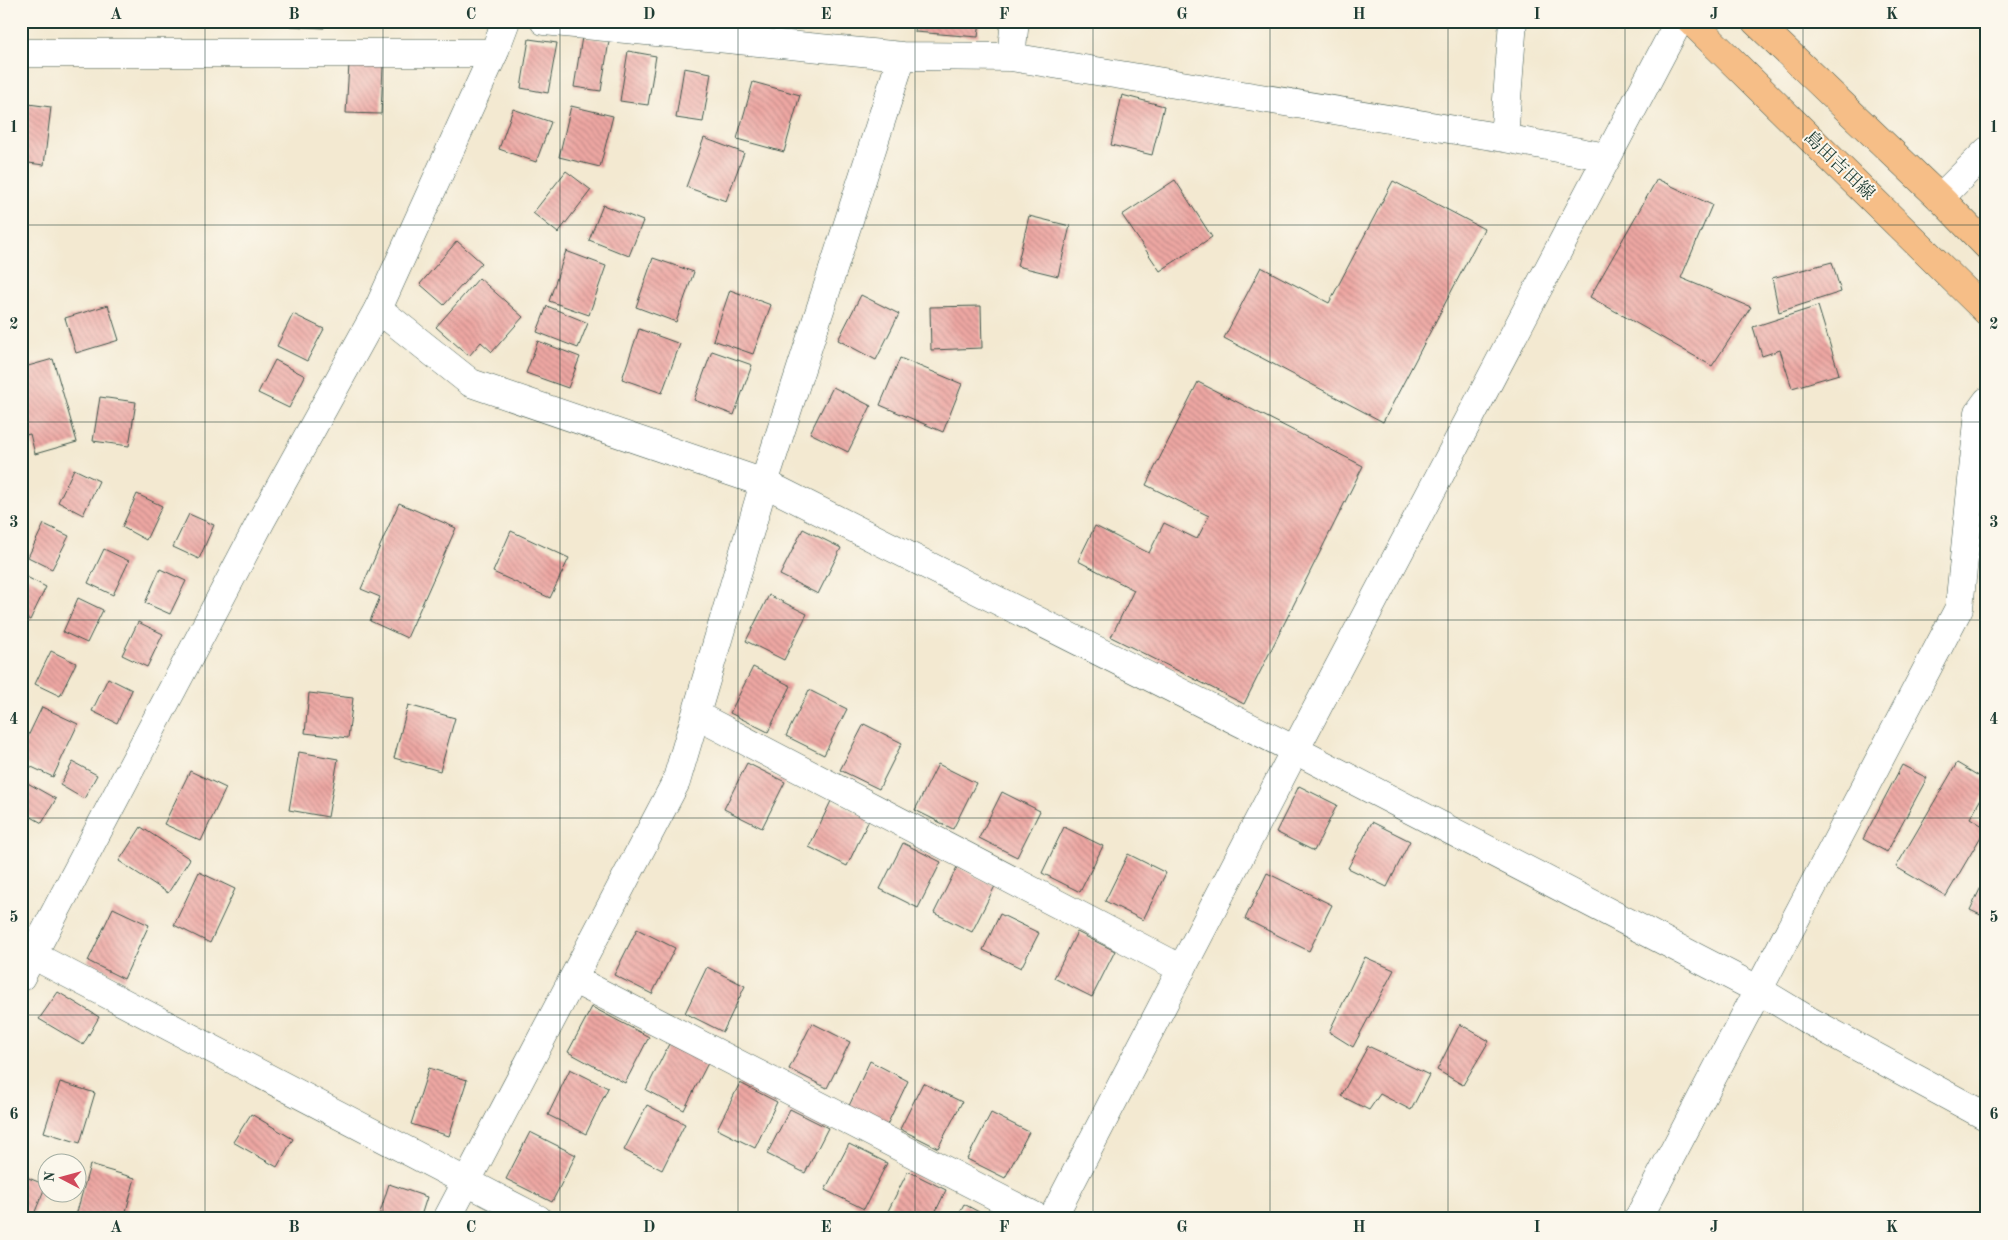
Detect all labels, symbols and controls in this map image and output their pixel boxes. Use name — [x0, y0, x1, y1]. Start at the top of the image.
text: A — [110, 7, 122, 23]
text: B — [288, 7, 300, 23]
text: C — [466, 7, 476, 23]
text: D — [643, 7, 655, 23]
text: E — [820, 7, 832, 23]
text: F — [999, 7, 1010, 23]
text: G — [1176, 7, 1188, 23]
text: H — [1352, 7, 1366, 23]
text: I — [1533, 7, 1541, 23]
text: J — [1710, 7, 1719, 23]
text: K — [1886, 7, 1898, 23]
text: 1 — [9, 120, 19, 136]
text: 1 — [1989, 120, 1999, 136]
street label: 島田吉田線 — [1800, 127, 1879, 204]
text: 2 — [9, 317, 19, 333]
text: 2 — [1989, 317, 1999, 333]
text: 3 — [9, 515, 19, 531]
text: 3 — [1989, 515, 1999, 531]
text: 4 — [9, 712, 19, 728]
text: 4 — [1989, 712, 1999, 728]
text: 5 — [9, 910, 19, 926]
text: 5 — [1989, 910, 1999, 926]
text: 6 — [9, 1107, 19, 1123]
text: 6 — [1989, 1107, 1999, 1123]
north arrow — [38, 1152, 88, 1202]
text: N — [43, 1170, 58, 1183]
text: A — [110, 1220, 122, 1236]
text: B — [288, 1220, 300, 1236]
text: C — [466, 1220, 476, 1236]
text: D — [643, 1220, 655, 1236]
text: E — [820, 1220, 832, 1236]
text: F — [999, 1220, 1010, 1236]
text: G — [1176, 1220, 1188, 1236]
text: H — [1352, 1220, 1366, 1236]
text: I — [1533, 1220, 1541, 1236]
text: J — [1710, 1220, 1719, 1236]
text: K — [1886, 1220, 1898, 1236]

